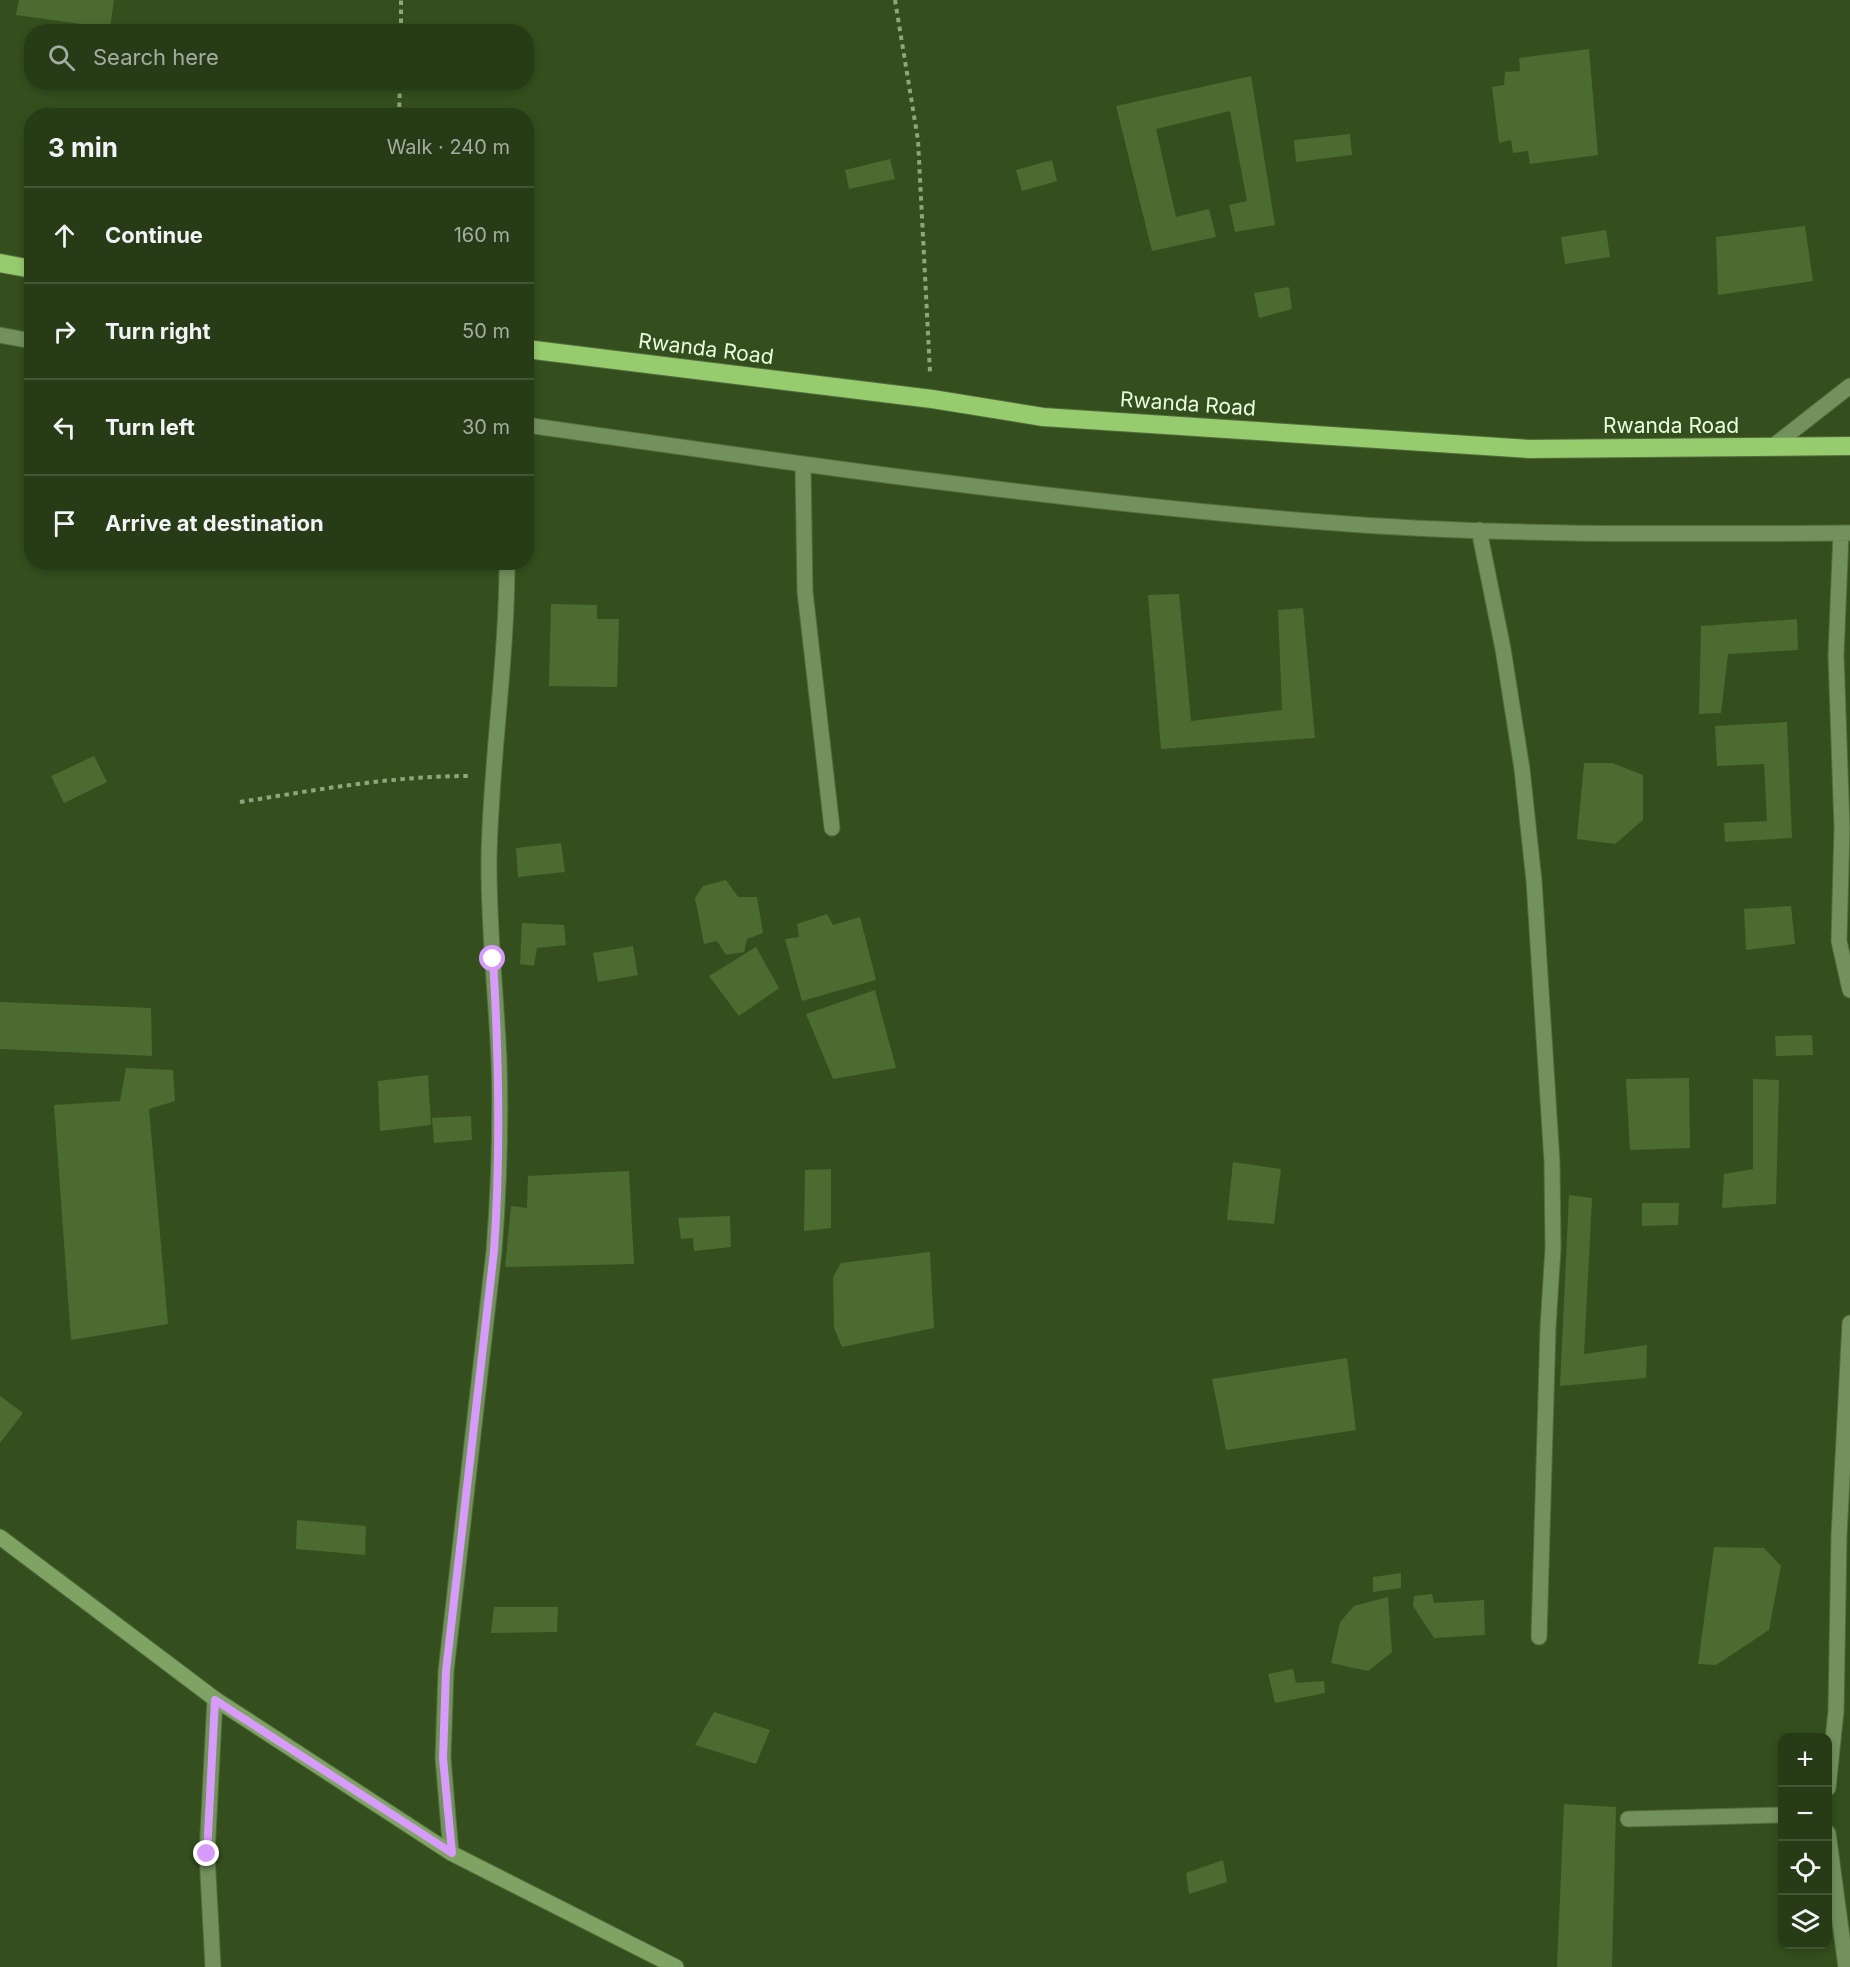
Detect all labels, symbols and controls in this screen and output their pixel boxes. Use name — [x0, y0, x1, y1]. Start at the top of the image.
search box — [24, 24, 534, 90]
icon: search — [45, 41, 78, 74]
text: Search here — [93, 44, 219, 70]
text: 3 min — [48, 132, 118, 163]
text: Walk · 240 m — [387, 135, 510, 159]
icon: ahead — [48, 219, 81, 252]
text: Continue — [105, 222, 203, 248]
text: 160 m — [454, 223, 510, 247]
icon: right — [48, 315, 81, 348]
text: Turn right — [105, 318, 211, 344]
text: 50 m — [462, 319, 510, 343]
street label: Rwanda Road — [637, 328, 775, 369]
street label: Rwanda Road — [1119, 386, 1257, 421]
icon: left — [48, 411, 81, 444]
street label: Rwanda Road — [1603, 413, 1739, 438]
text: Turn left — [105, 414, 195, 440]
text: 30 m — [462, 415, 510, 439]
icon: arrive — [48, 507, 81, 540]
text: Arrive at destination — [105, 510, 324, 536]
route start — [479, 945, 505, 971]
map controls — [1778, 1733, 1832, 1949]
button: + — [1778, 1733, 1832, 1787]
button: − — [1778, 1787, 1832, 1841]
route end — [193, 1840, 219, 1866]
button: locate — [1778, 1841, 1832, 1895]
button: layers — [1778, 1895, 1832, 1949]

